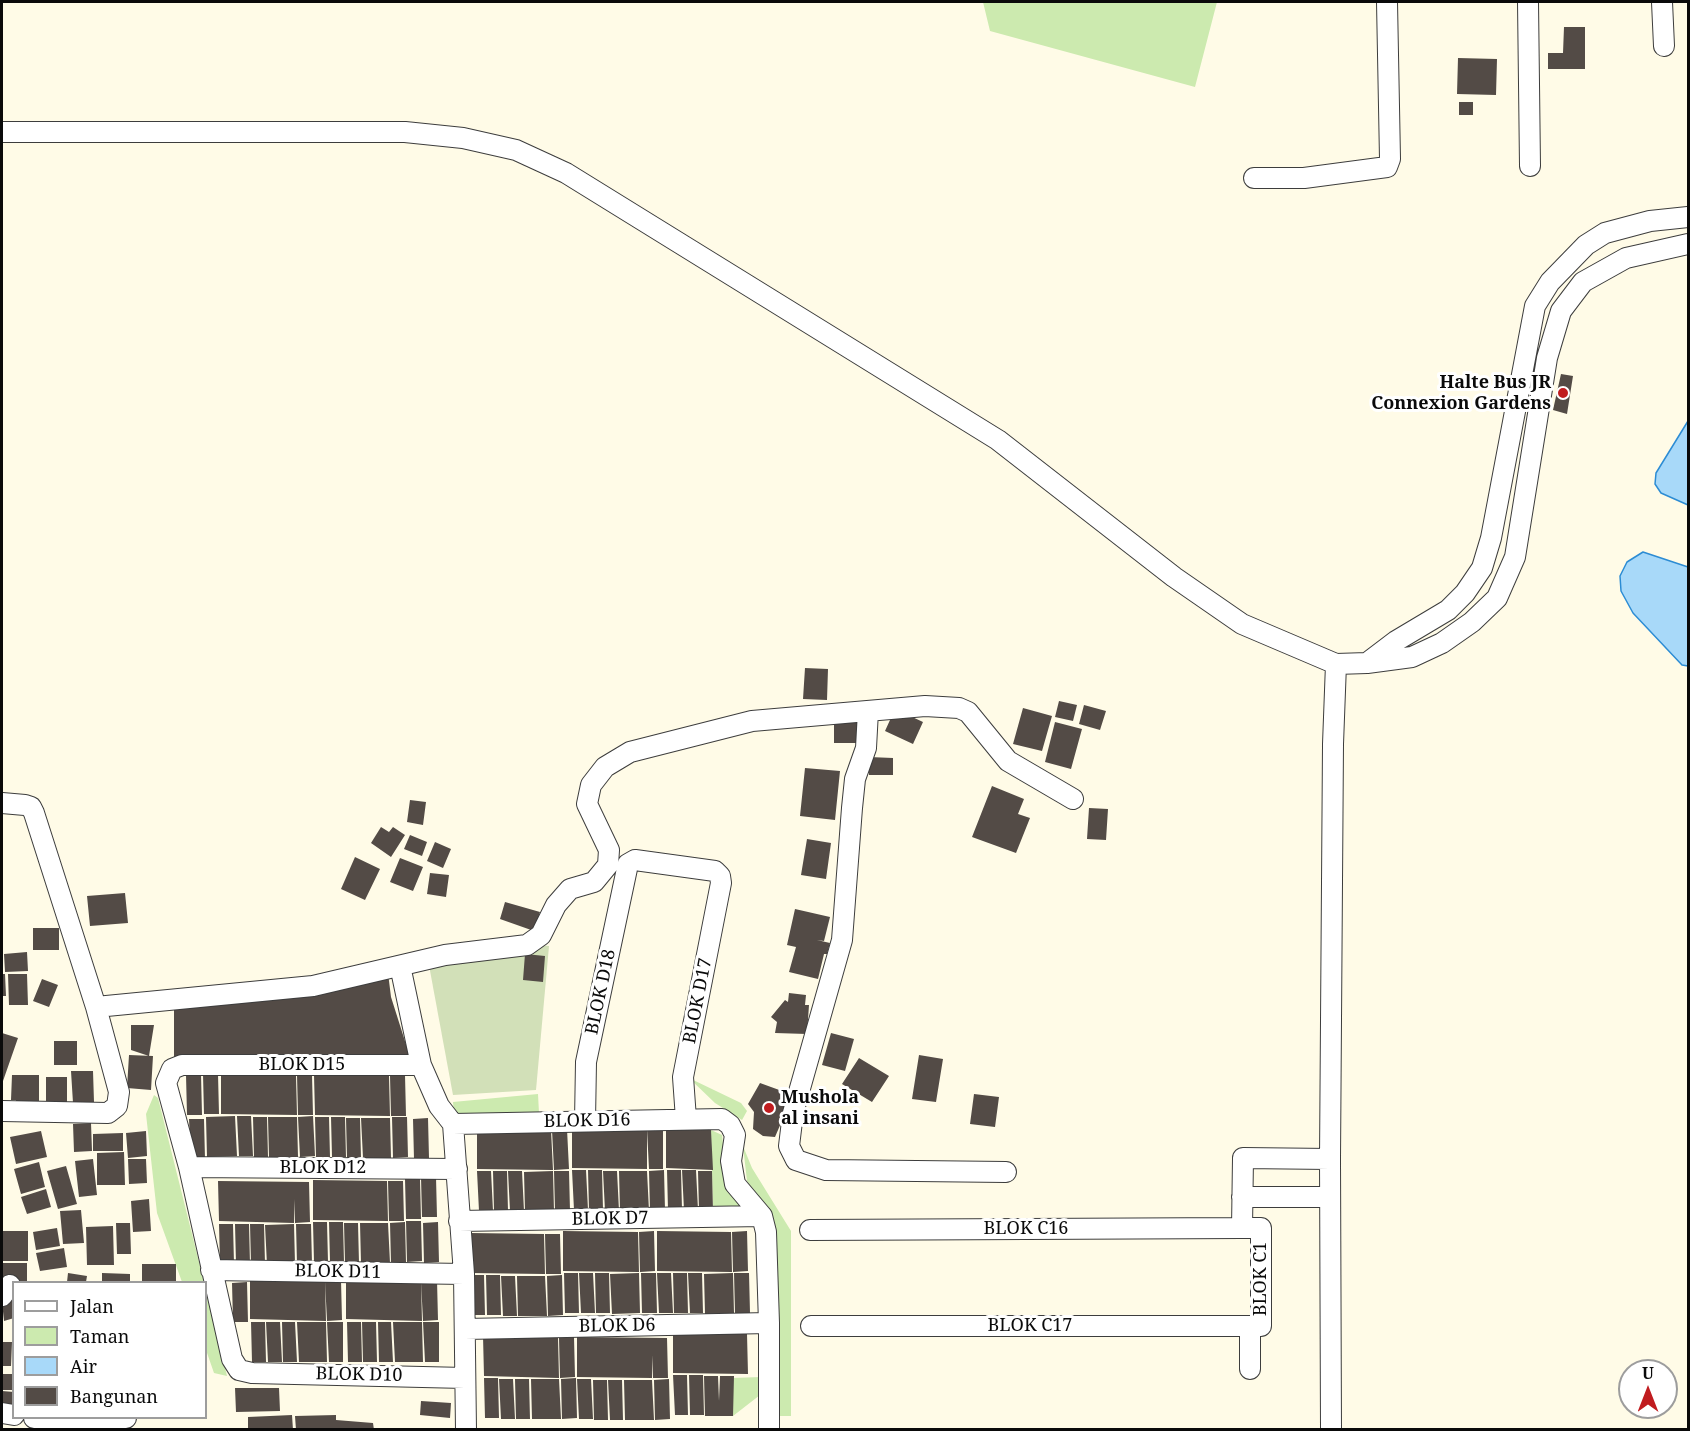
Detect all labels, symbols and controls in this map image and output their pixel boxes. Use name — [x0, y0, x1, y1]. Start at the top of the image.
place label: Halte Bus JR Connexion Gardens — [1371, 372, 1551, 415]
marker: Halte Bus JR Connexion Gardens — [1556, 386, 1570, 400]
street label: BLOK D18 — [581, 947, 621, 1037]
street label: BLOK D17 — [679, 956, 717, 1046]
street label: BLOK D15 — [259, 1054, 345, 1076]
place label: Mushola al insani — [781, 1087, 859, 1130]
marker: Mushola al insani — [762, 1101, 776, 1115]
street label: BLOK D16 — [543, 1109, 631, 1133]
street label: BLOK D12 — [280, 1157, 366, 1179]
street label: BLOK D7 — [571, 1208, 649, 1230]
street label: BLOK C16 — [984, 1218, 1068, 1240]
street label: BLOK C1 — [1250, 1242, 1272, 1316]
street label: BLOK D11 — [294, 1260, 382, 1284]
legend — [12, 1281, 207, 1419]
text: Jalan — [70, 1294, 114, 1318]
street label: BLOK D6 — [578, 1315, 656, 1337]
street label: BLOK C17 — [988, 1315, 1072, 1337]
text: Taman — [70, 1324, 129, 1348]
text: Air — [70, 1354, 97, 1378]
north arrow — [1618, 1359, 1678, 1419]
text: U — [1642, 1362, 1654, 1384]
street label: BLOK D10 — [315, 1363, 403, 1387]
text: Bangunan — [70, 1384, 158, 1408]

